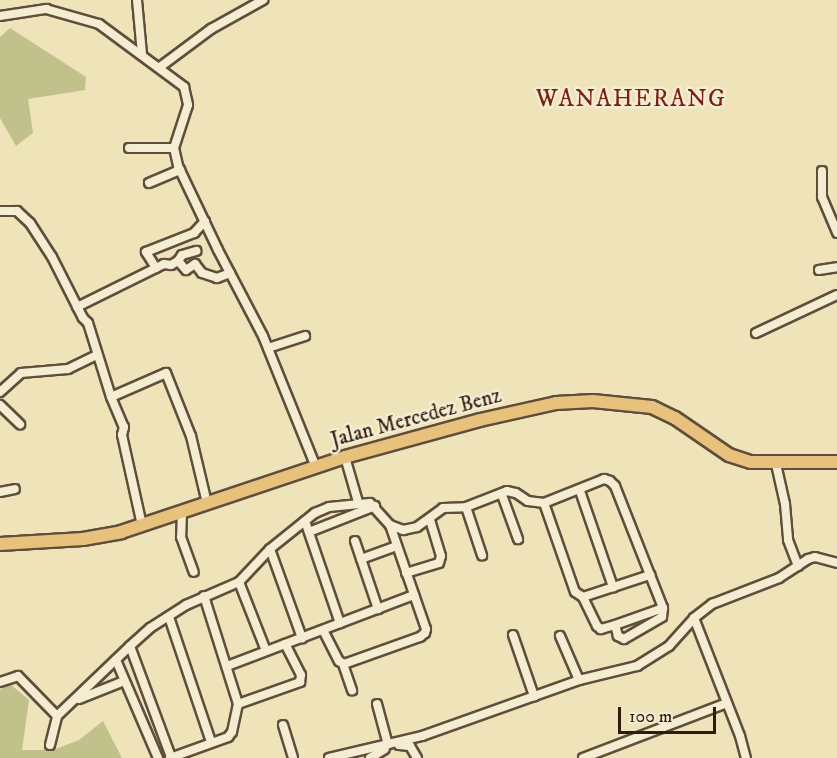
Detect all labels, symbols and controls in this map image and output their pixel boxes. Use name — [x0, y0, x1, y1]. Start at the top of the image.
district label: WANAHERANG — [536, 86, 726, 114]
street label: Jalan Mercedez Benz — [328, 383, 504, 453]
scale bar — [621, 695, 718, 733]
text: 100 m — [629, 706, 672, 728]

